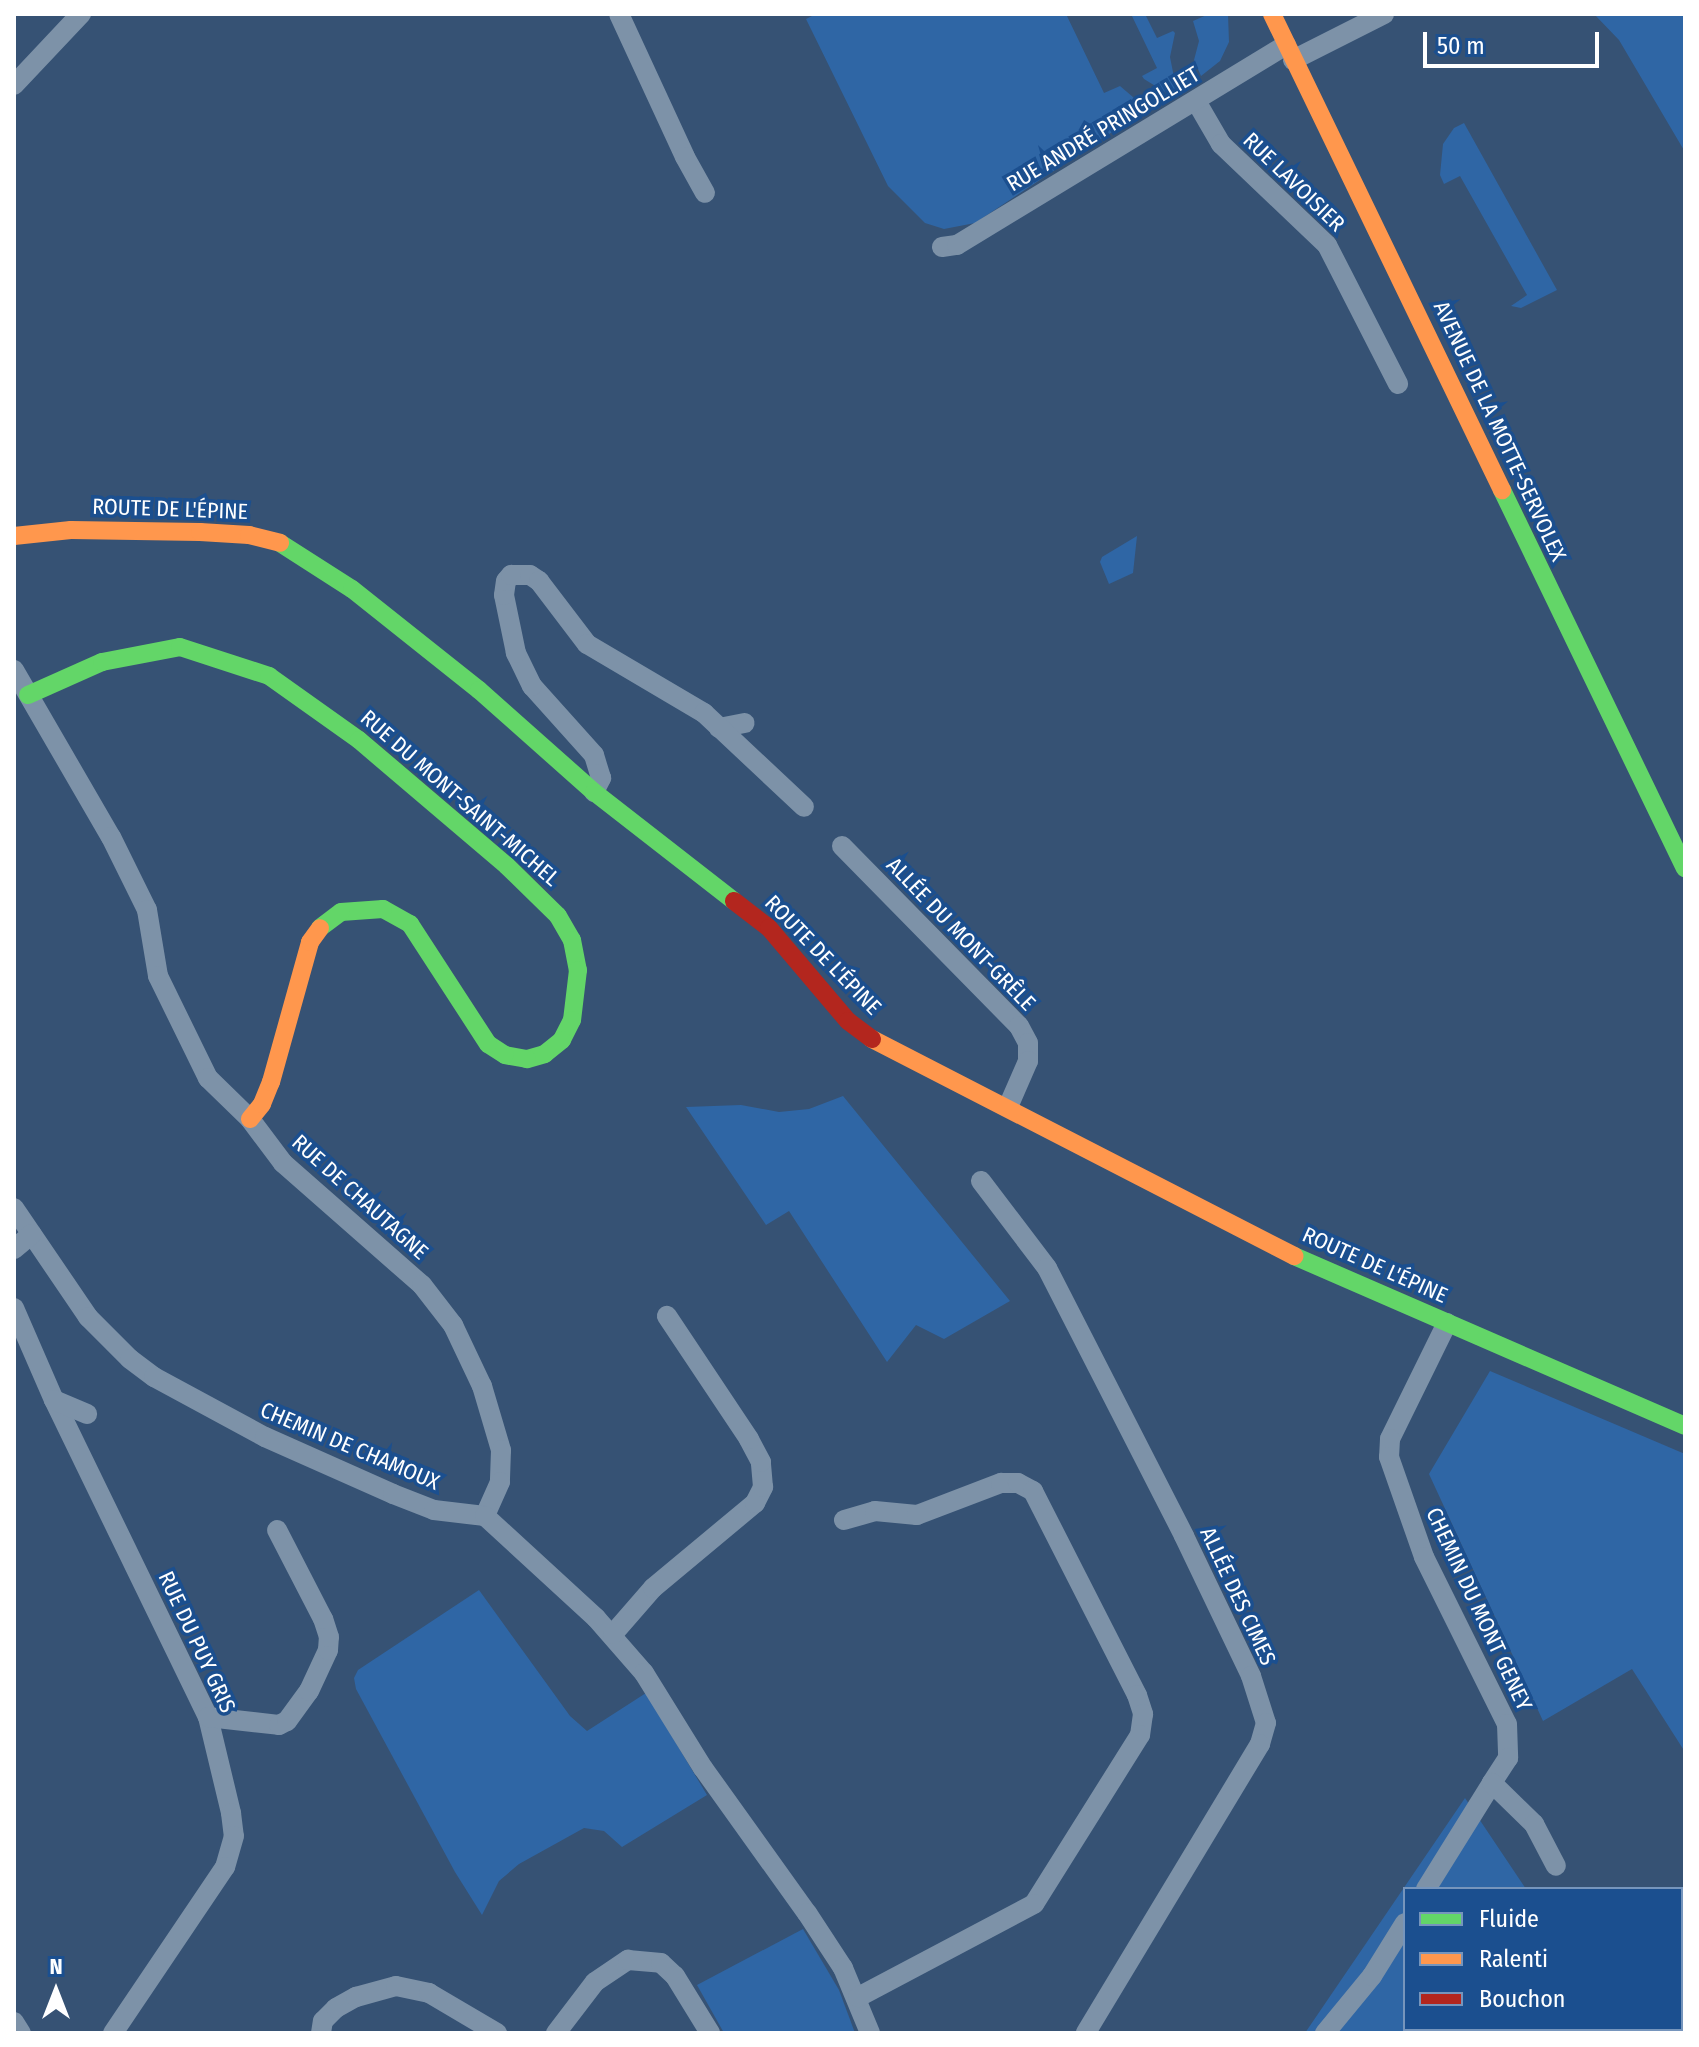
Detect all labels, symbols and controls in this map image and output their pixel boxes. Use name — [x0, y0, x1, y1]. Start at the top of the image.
scale bar — [1427, 16, 1603, 66]
text: 50 m — [1437, 32, 1485, 60]
street label: RUE ANDRÉ PRINGOLLIET — [1002, 61, 1204, 197]
street label: RUE LAVOISIER — [1238, 127, 1350, 237]
street label: AVENUE DE LA MOTTE-SERVOLEX — [1428, 297, 1572, 565]
street label: ROUTE DE L'ÉPINE — [92, 493, 248, 525]
street label: RUE DU MONT-SAINT-MICHEL — [355, 704, 565, 892]
street label: ALLÉE DU MONT-GRÊLE — [881, 852, 1041, 1016]
street label: ROUTE DE L'ÉPINE — [759, 890, 887, 1020]
street label: RUE DE CHAUTAGNE — [286, 1129, 434, 1265]
street label: ROUTE DE L'ÉPINE — [1298, 1221, 1452, 1309]
street label: CHEMIN DE CHAMOUX — [257, 1396, 443, 1496]
street label: CHEMIN DU MONT GENEY — [1420, 1503, 1538, 1715]
street label: ALLÉE DES CIMES — [1194, 1523, 1282, 1669]
street label: RUE DU PUY GRIS — [153, 1567, 241, 1717]
legend — [1403, 1887, 1683, 2031]
text: Fluide — [1479, 1905, 1539, 1933]
text: Ralenti — [1479, 1945, 1548, 1973]
north arrow — [16, 1951, 96, 2031]
text: N — [49, 1953, 63, 1980]
text: Bouchon — [1479, 1985, 1566, 2013]

